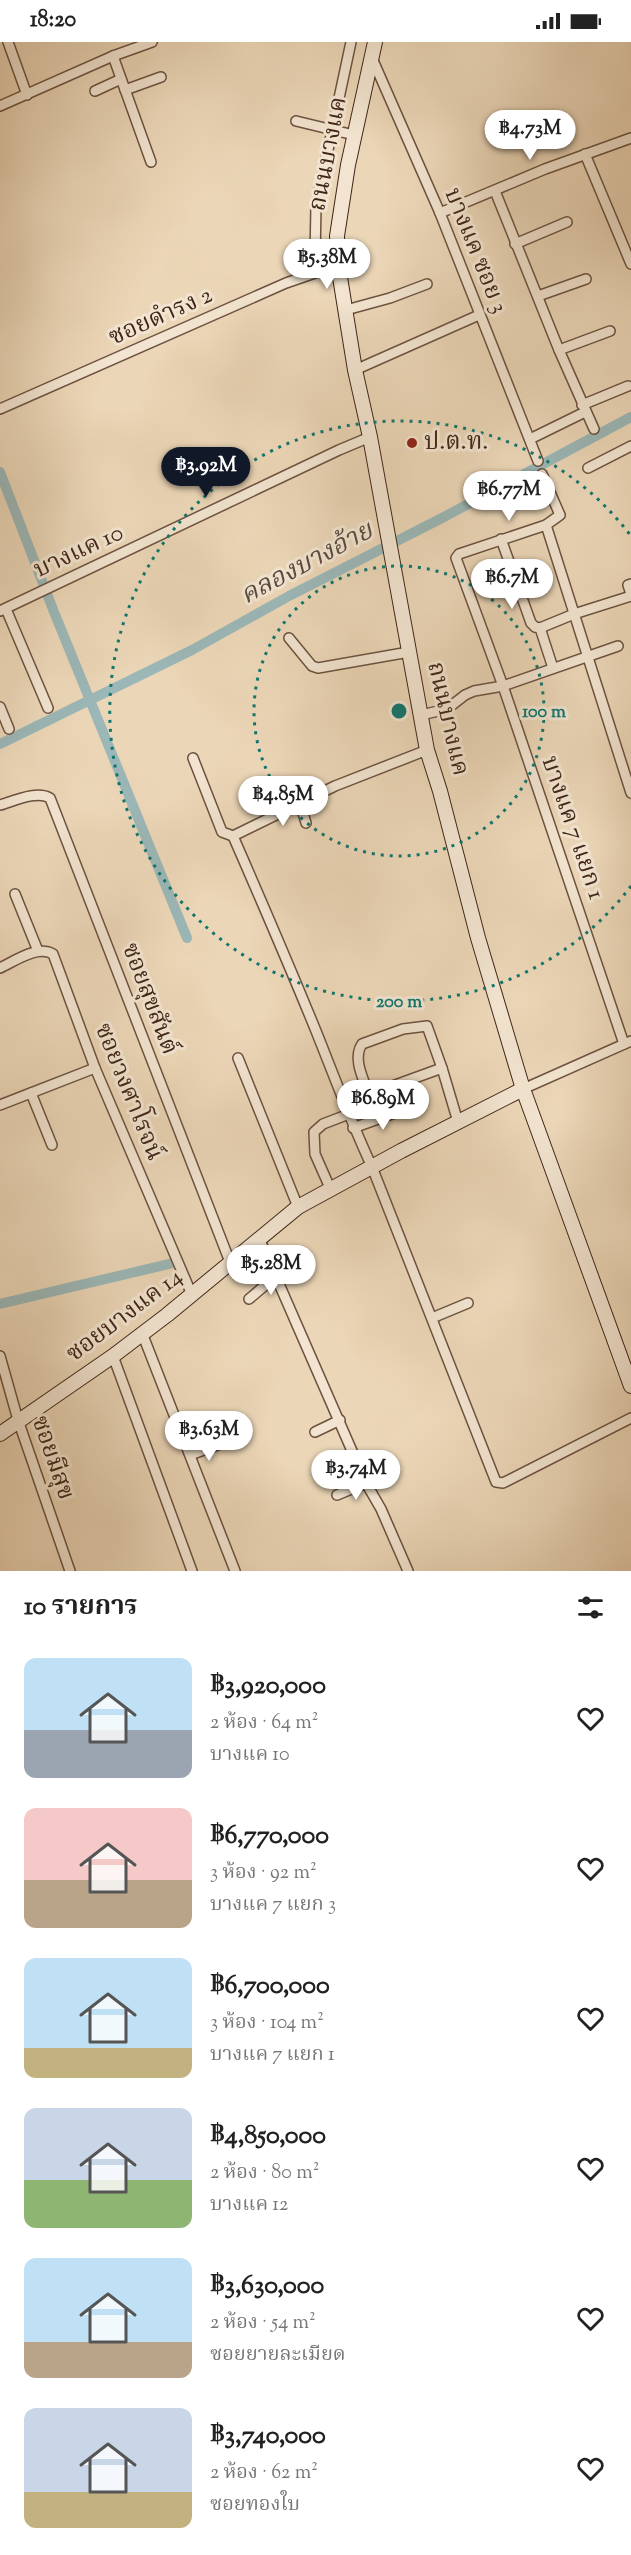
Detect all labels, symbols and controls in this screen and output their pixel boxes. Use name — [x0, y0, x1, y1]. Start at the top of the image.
text: 18:20 — [30, 5, 76, 37]
street label: ถนนบางแค — [301, 94, 357, 214]
pin: ฿4.73M — [481, 110, 579, 161]
text: ฿4.73M — [499, 115, 561, 144]
street label: บางแค ซอย 3 — [434, 183, 516, 319]
pin: ฿5.38M — [278, 239, 376, 290]
text: ฿5.38M — [297, 244, 357, 273]
street label: ซอยดำรง 2 — [104, 279, 218, 355]
place label: ป.ต.ท. — [424, 426, 488, 460]
marker: ป.ต.ท. — [405, 436, 419, 450]
pin: ฿3.92M — [157, 447, 255, 498]
text: ฿3.92M — [175, 452, 237, 481]
pin: ฿6.77M — [460, 471, 558, 522]
text: ฿6.77M — [477, 476, 541, 505]
water label: คลองบางอ้าย — [234, 513, 381, 615]
street label: บางแค 10 — [29, 516, 129, 588]
pin: ฿6.7M — [470, 559, 554, 610]
text: ฿6.7M — [485, 564, 539, 593]
street label: ถนนบางแค — [417, 659, 477, 779]
text: 100 m — [522, 700, 566, 726]
centre of rings — [389, 701, 409, 721]
street label: บางแค 7 แยก 1 — [532, 752, 612, 904]
pin: ฿4.85M — [234, 776, 332, 827]
text: ฿4.85M — [252, 781, 314, 810]
street label: ซอยสุขสันต์ — [112, 938, 187, 1060]
text: 200 m — [376, 990, 422, 1016]
street label: ซอยวงศาโรจน์ — [85, 1017, 174, 1166]
pin: ฿6.89M — [334, 1080, 432, 1131]
text: ฿6.89M — [351, 1085, 415, 1114]
pin: ฿5.28M — [222, 1245, 320, 1296]
text: ฿5.28M — [241, 1250, 301, 1279]
street label: ซอยบางแค 14 — [60, 1261, 190, 1371]
street label: ซอยมีสุข — [22, 1411, 82, 1505]
pin: ฿3.63M — [160, 1411, 258, 1462]
text: ฿3.63M — [179, 1416, 239, 1445]
pin: ฿3.74M — [307, 1450, 405, 1501]
text: ฿3.74M — [325, 1455, 387, 1484]
text: 10 รายการ — [24, 1589, 138, 1626]
icon: filters — [574, 1591, 607, 1624]
text: ฿3,920,000 — [210, 1668, 326, 1705]
icon: home — [72, 1682, 144, 1754]
icon: heart — [574, 1702, 607, 1735]
text: 2 ห้อง · 64 m² — [210, 1709, 319, 1738]
text: บางแค 10 — [210, 1741, 289, 1770]
text: ฿6,770,000 — [210, 1818, 329, 1855]
icon: home — [72, 1832, 144, 1904]
icon: heart — [574, 1852, 607, 1885]
text: 3 ห้อง · 92 m² — [210, 1859, 317, 1888]
text: บางแค 7 แยก 3 — [210, 1891, 336, 1920]
text: ฿6,700,000 — [210, 1968, 330, 2005]
icon: home — [72, 1982, 144, 2054]
icon: heart — [574, 2002, 607, 2035]
text: 3 ห้อง · 104 m² — [210, 2009, 324, 2038]
text: บางแค 7 แยก 1 — [210, 2041, 335, 2070]
text: ฿4,850,000 — [210, 2118, 326, 2155]
icon: home — [72, 2132, 144, 2204]
icon: heart — [574, 2152, 607, 2185]
text: 2 ห้อง · 80 m² — [210, 2159, 319, 2188]
text: บางแค 12 — [210, 2191, 288, 2220]
text: ฿3,630,000 — [210, 2268, 324, 2305]
icon: home — [72, 2282, 144, 2354]
icon: heart — [574, 2302, 607, 2335]
text: 2 ห้อง · 54 m² — [210, 2309, 316, 2338]
text: ซอยยายละเมียด — [210, 2341, 346, 2370]
text: ฿3,740,000 — [210, 2418, 326, 2455]
icon: home — [72, 2432, 144, 2504]
icon: heart — [574, 2452, 607, 2485]
text: 2 ห้อง · 62 m² — [210, 2459, 318, 2488]
text: ซอยทองใบ — [210, 2491, 300, 2520]

